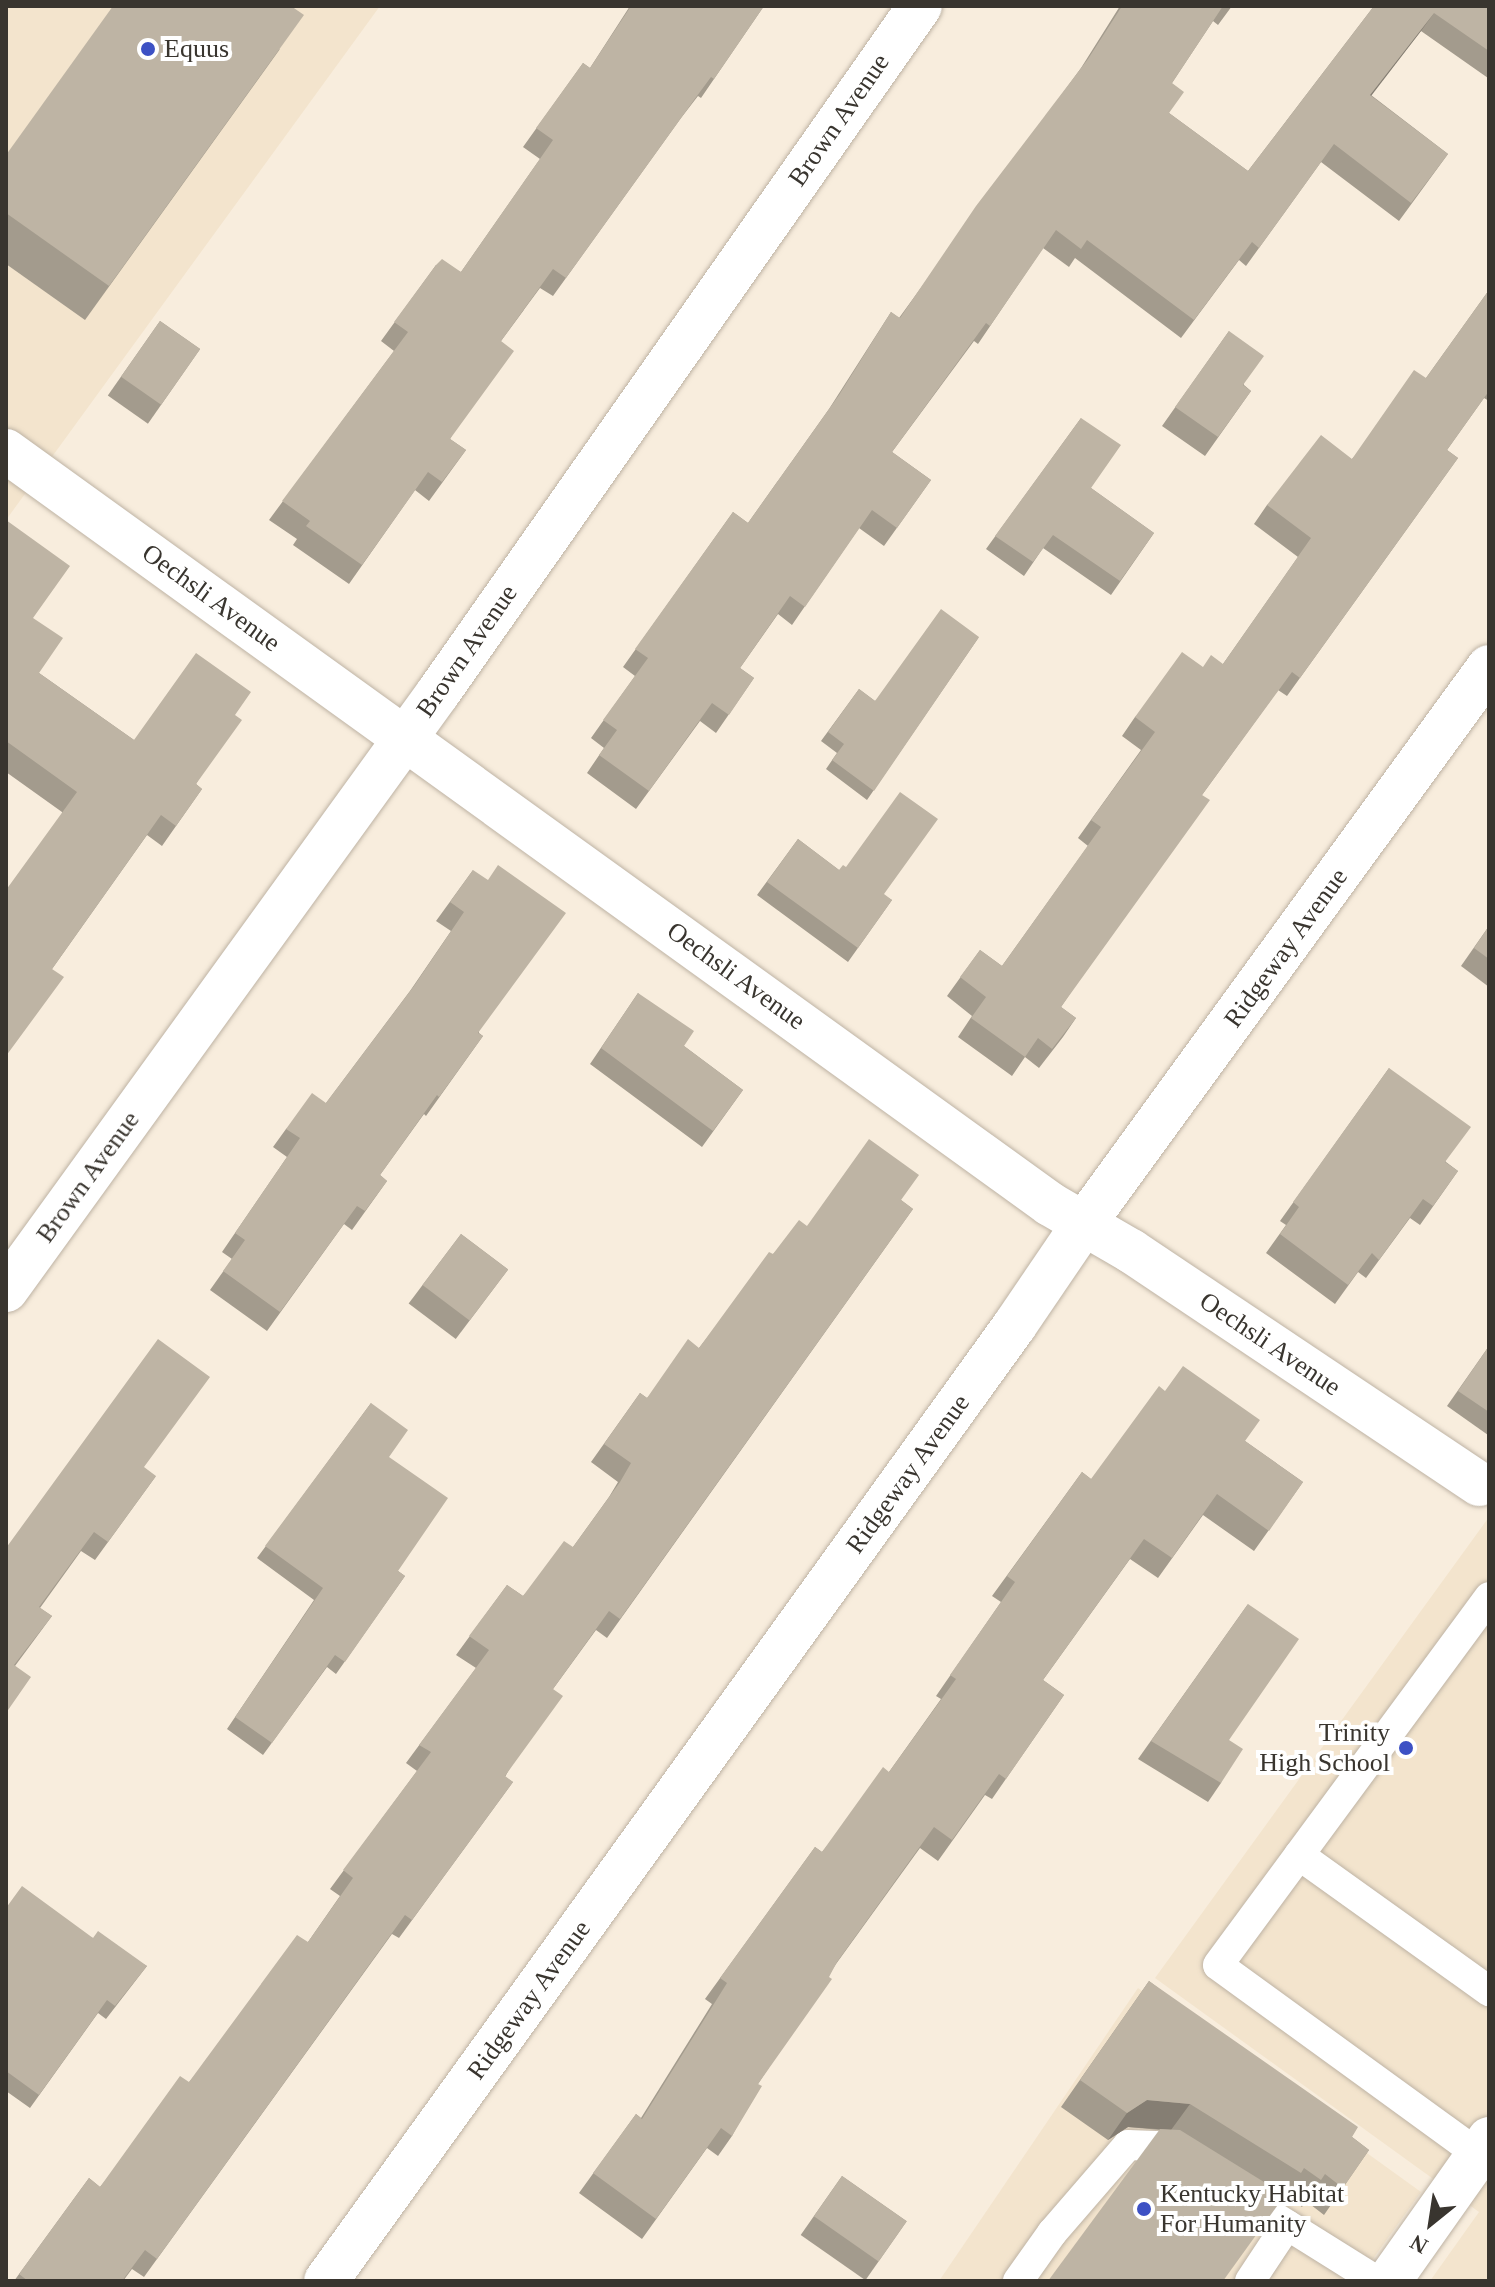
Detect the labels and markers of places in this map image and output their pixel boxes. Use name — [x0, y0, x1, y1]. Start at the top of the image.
place label: Equus — [164, 33, 229, 65]
marker: Equus — [139, 40, 157, 58]
place label: Trinity High School — [1259, 1717, 1390, 1778]
marker: Trinity High School — [1397, 1739, 1415, 1757]
place label: Kentucky Habitat For Humanity — [1160, 2178, 1344, 2240]
marker: Kentucky Habitat For Humanity — [1135, 2200, 1153, 2218]

